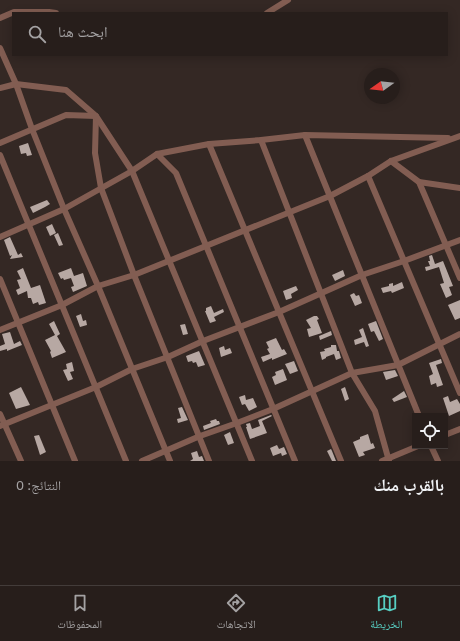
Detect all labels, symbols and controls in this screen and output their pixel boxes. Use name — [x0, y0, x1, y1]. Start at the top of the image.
search box — [12, 12, 448, 56]
text: ابحث هنا — [58, 22, 108, 40]
icon: search — [26, 23, 48, 45]
north arrow — [364, 68, 400, 104]
map controls — [412, 413, 448, 449]
button: locate — [412, 413, 448, 449]
text: بالقرب منك — [373, 474, 444, 495]
text: النتائج: 0 — [16, 477, 61, 493]
tab: المحفوظات — [57, 592, 102, 635]
tab: الاتجاهات — [217, 592, 256, 635]
tab: الخريطة — [370, 592, 403, 635]

